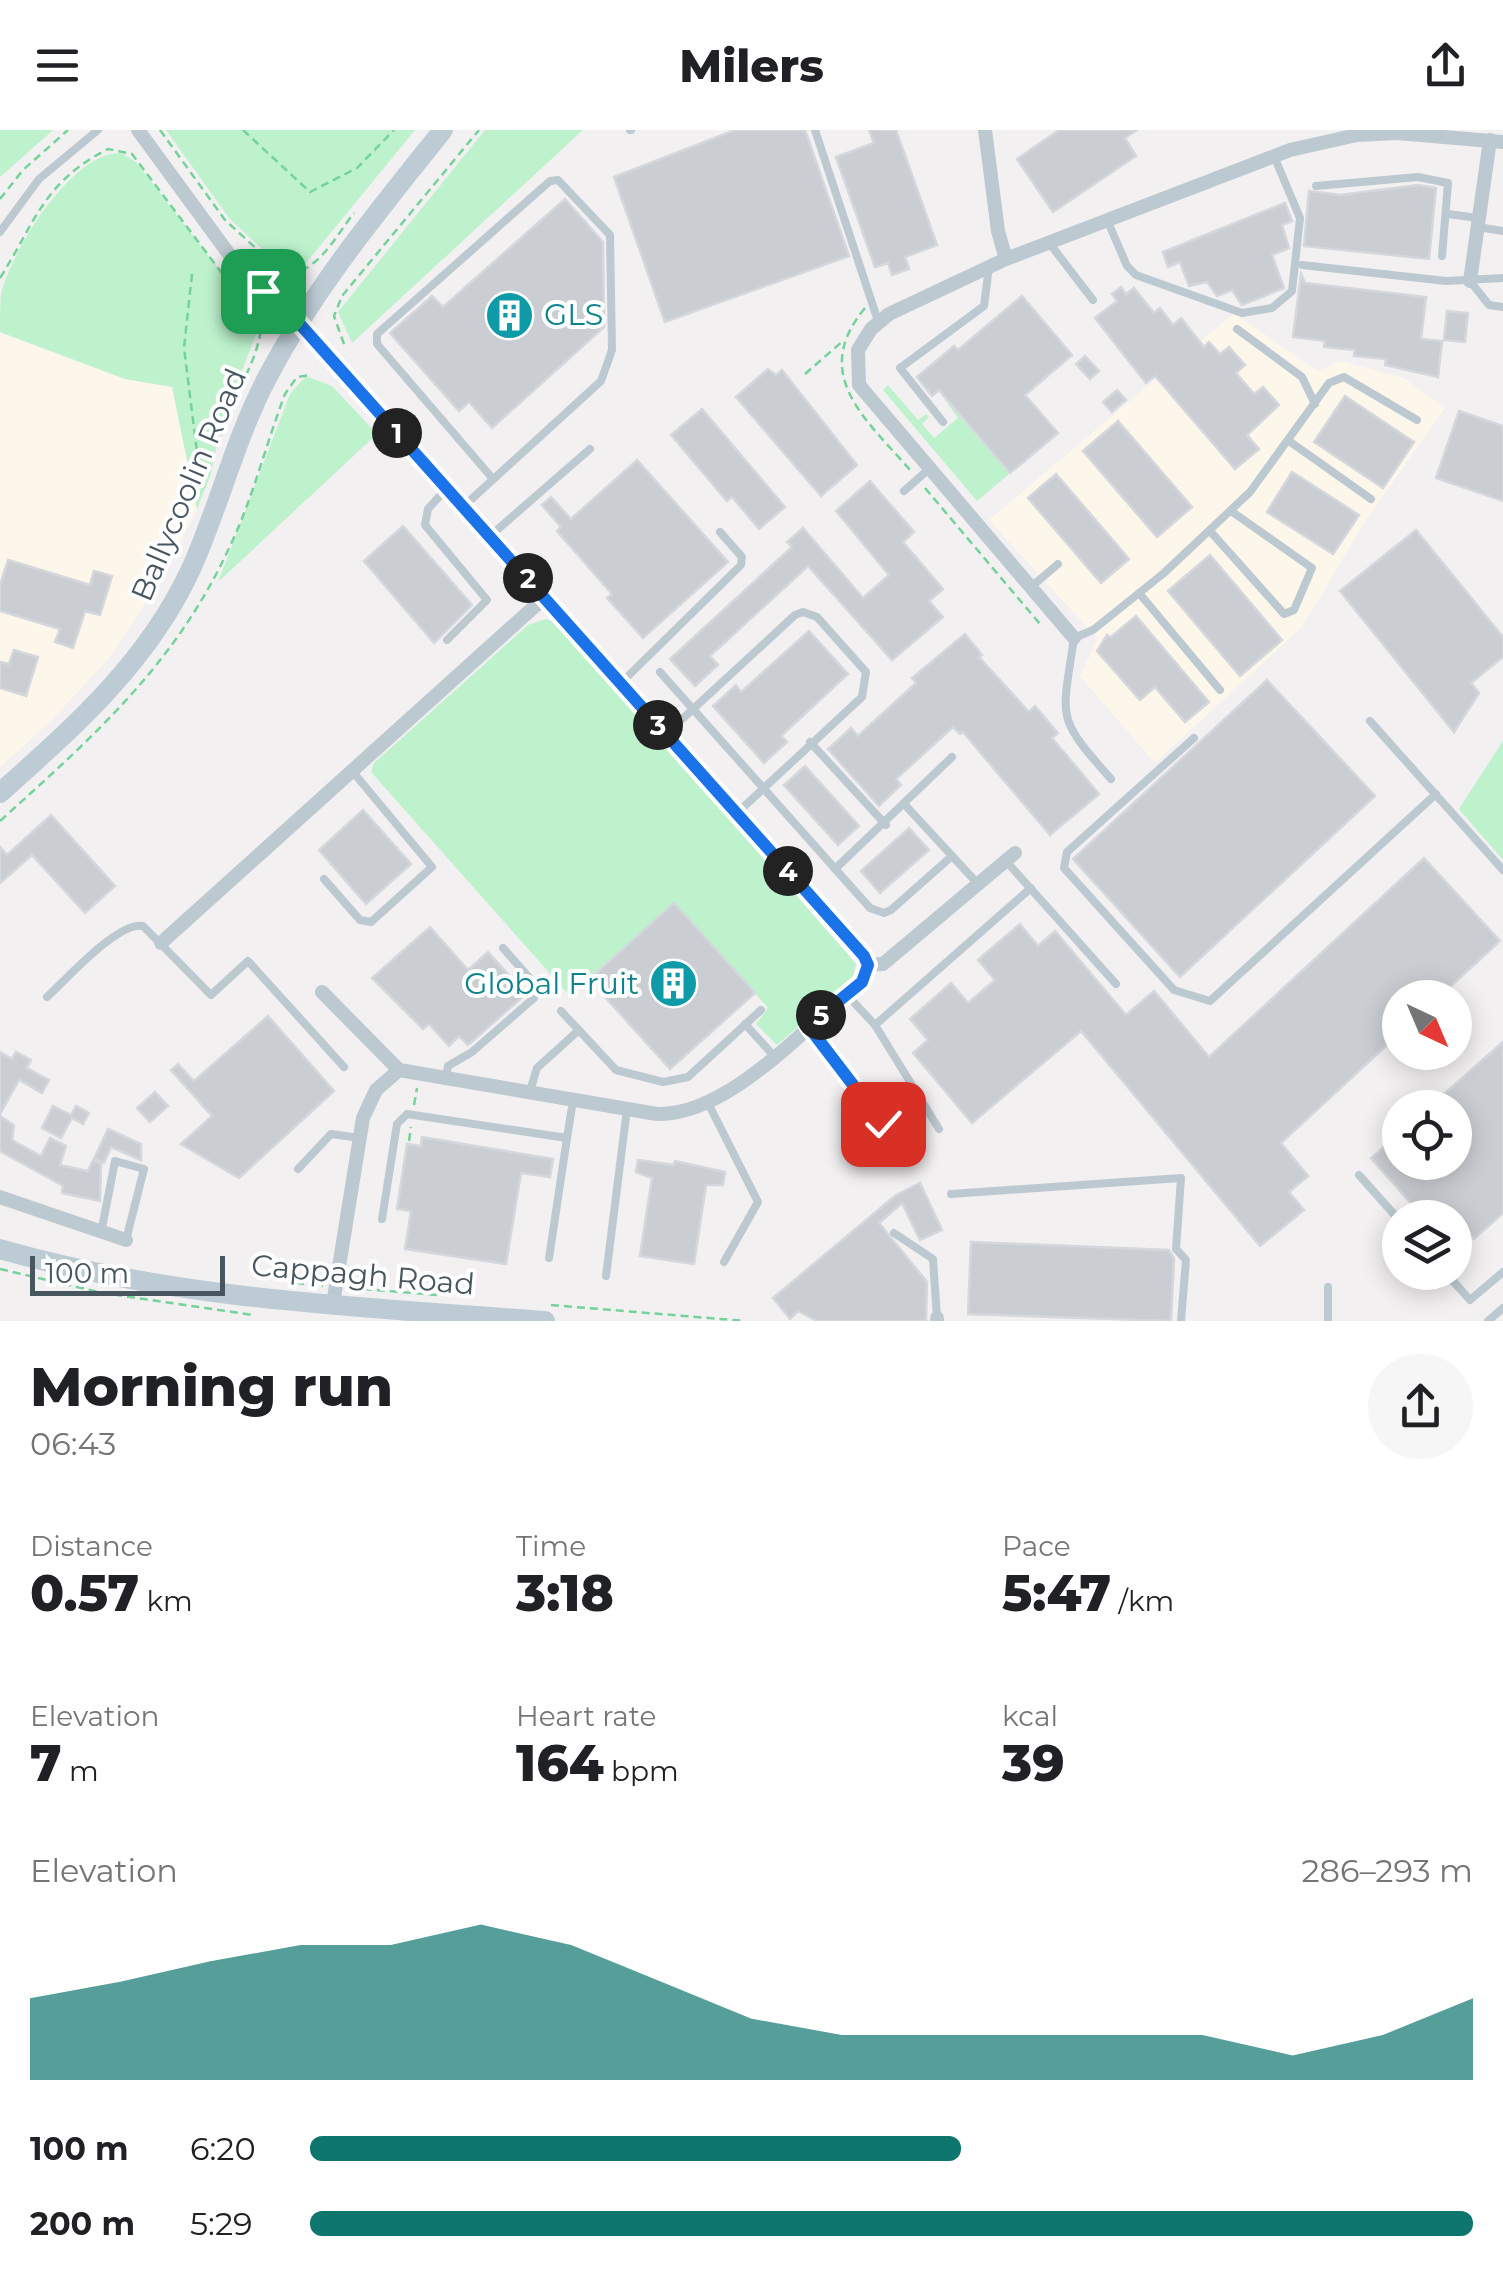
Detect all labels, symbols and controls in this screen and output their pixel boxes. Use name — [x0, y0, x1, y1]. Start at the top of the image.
icon: menu — [30, 38, 85, 93]
text: Milers — [679, 38, 824, 93]
icon: share — [1418, 38, 1473, 93]
pin — [221, 249, 306, 334]
icon: arrive — [236, 264, 291, 319]
building icon: GLS — [483, 289, 535, 341]
place label: GLS — [544, 296, 603, 333]
street label: Ballycoolin Road — [123, 363, 254, 607]
pin: 1 — [372, 408, 422, 458]
text: 1 — [392, 416, 402, 450]
pin: 2 — [503, 553, 553, 603]
text: 2 — [520, 561, 536, 595]
pin: 3 — [633, 700, 683, 750]
text: 3 — [650, 708, 666, 742]
pin: 4 — [763, 846, 813, 896]
text: 4 — [778, 854, 798, 888]
building icon: Global Fruit — [648, 958, 700, 1010]
place label: Global Fruit — [464, 965, 639, 1002]
north arrow — [1382, 980, 1472, 1070]
map controls — [1382, 980, 1472, 1290]
pin: 5 — [796, 990, 846, 1040]
text: 5 — [813, 998, 829, 1032]
pin — [841, 1082, 926, 1167]
button: locate — [1382, 1090, 1472, 1180]
icon: check — [856, 1097, 911, 1152]
button: layers — [1382, 1200, 1472, 1290]
street label: Cappagh Road — [250, 1246, 476, 1303]
scale bar — [30, 1251, 225, 1296]
text: 100 m — [45, 1256, 129, 1290]
text: Morning run — [30, 1353, 393, 1420]
button: share — [1368, 1354, 1473, 1459]
text: 06:43 — [30, 1424, 116, 1463]
text: Distance — [30, 1529, 153, 1563]
text: Time — [516, 1529, 586, 1563]
text: Pace — [1002, 1529, 1071, 1563]
text: 0.57 — [30, 1563, 139, 1624]
text: 3:18 — [516, 1563, 614, 1624]
text: 5:47 — [1002, 1563, 1111, 1624]
text: km — [139, 1584, 193, 1618]
text: /km — [1111, 1584, 1174, 1618]
text: Elevation — [30, 1699, 159, 1733]
text: Heart rate — [516, 1699, 657, 1733]
text: kcal — [1002, 1699, 1058, 1733]
text: 7 — [30, 1733, 62, 1794]
text: 164 — [516, 1733, 604, 1794]
text: 39 — [1002, 1733, 1065, 1794]
text: m — [62, 1754, 99, 1788]
text: bpm — [604, 1754, 679, 1788]
text: Elevation — [30, 1851, 178, 1890]
text: 286–293 m — [1301, 1851, 1473, 1890]
text: 100 m — [30, 2129, 129, 2168]
text: 6:20 — [190, 2129, 256, 2168]
text: 200 m — [30, 2204, 135, 2243]
text: 5:29 — [190, 2204, 253, 2243]

